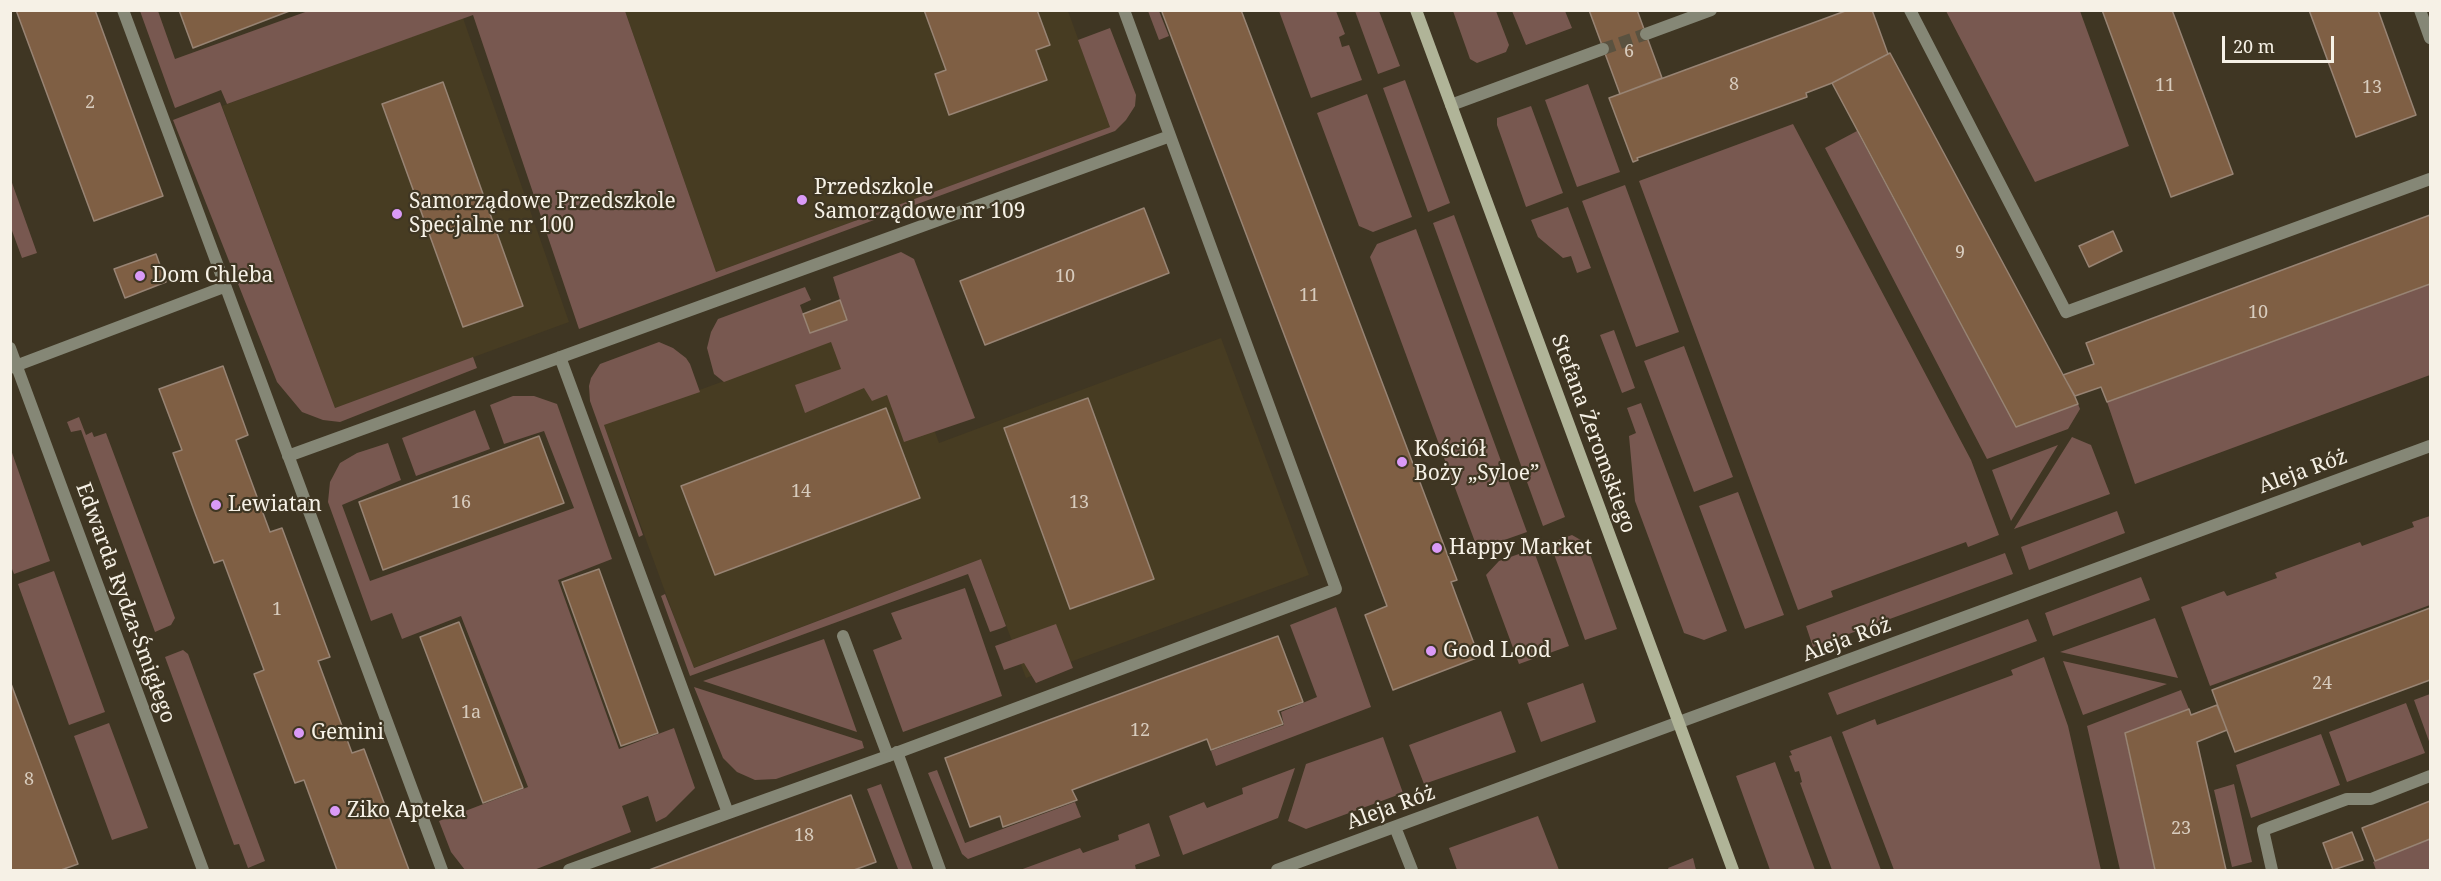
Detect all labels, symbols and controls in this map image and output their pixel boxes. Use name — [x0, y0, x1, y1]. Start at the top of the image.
scale bar — [2225, 24, 2338, 62]
text: 20 m — [2233, 34, 2275, 58]
house number: 6 — [1624, 41, 1634, 63]
house number: 8 — [1729, 74, 1739, 96]
house number: 11 — [2155, 75, 2175, 97]
house number: 13 — [2362, 77, 2382, 99]
house number: 2 — [85, 92, 95, 114]
place label: Przedszkole Samorządowe nr 109 — [814, 175, 1026, 225]
place label: Samorządowe Przedszkole Specjalne nr 100 — [409, 189, 676, 239]
marker: Przedszkole Samorządowe nr 109 — [795, 193, 809, 207]
marker: Samorządowe Przedszkole Specjalne nr 100 — [390, 207, 404, 221]
house number: 9 — [1955, 242, 1965, 264]
place label: Dom Chleba — [152, 263, 273, 289]
house number: 10 — [1055, 266, 1075, 288]
marker: Dom Chleba — [133, 269, 147, 283]
house number: 11 — [1299, 285, 1319, 307]
house number: 10 — [2248, 302, 2268, 324]
street label: Stefana Żeromskiego — [1545, 331, 1641, 537]
place label: Kościół Boży „Syloe” — [1414, 437, 1540, 487]
street label: Aleja Róż — [2255, 444, 2351, 500]
marker: Kościół Boży „Syloe” — [1395, 455, 1409, 469]
street label: Edwarda Rydza-Śmigłego — [70, 479, 180, 727]
house number: 14 — [791, 481, 811, 503]
place label: Lewiatan — [228, 492, 322, 518]
house number: 16 — [451, 492, 471, 514]
house number: 13 — [1069, 492, 1089, 514]
marker: Lewiatan — [209, 498, 223, 512]
place label: Happy Market — [1449, 535, 1592, 561]
marker: Happy Market — [1430, 541, 1444, 555]
house number: 1 — [272, 599, 282, 621]
street label: Aleja Róż — [1799, 612, 1895, 668]
place label: Good Lood — [1443, 638, 1551, 664]
marker: Good Lood — [1424, 644, 1438, 658]
house number: 24 — [2312, 673, 2332, 695]
house number: 1a — [461, 702, 481, 724]
place label: Gemini — [311, 720, 384, 746]
house number: 12 — [1130, 720, 1150, 742]
marker: Gemini — [292, 726, 306, 740]
house number: 8 — [24, 769, 34, 791]
street label: Aleja Róż — [1343, 780, 1439, 836]
place label: Ziko Apteka — [347, 798, 466, 824]
marker: Ziko Apteka — [328, 804, 342, 818]
house number: 23 — [2171, 818, 2191, 840]
house number: 18 — [794, 825, 814, 847]

